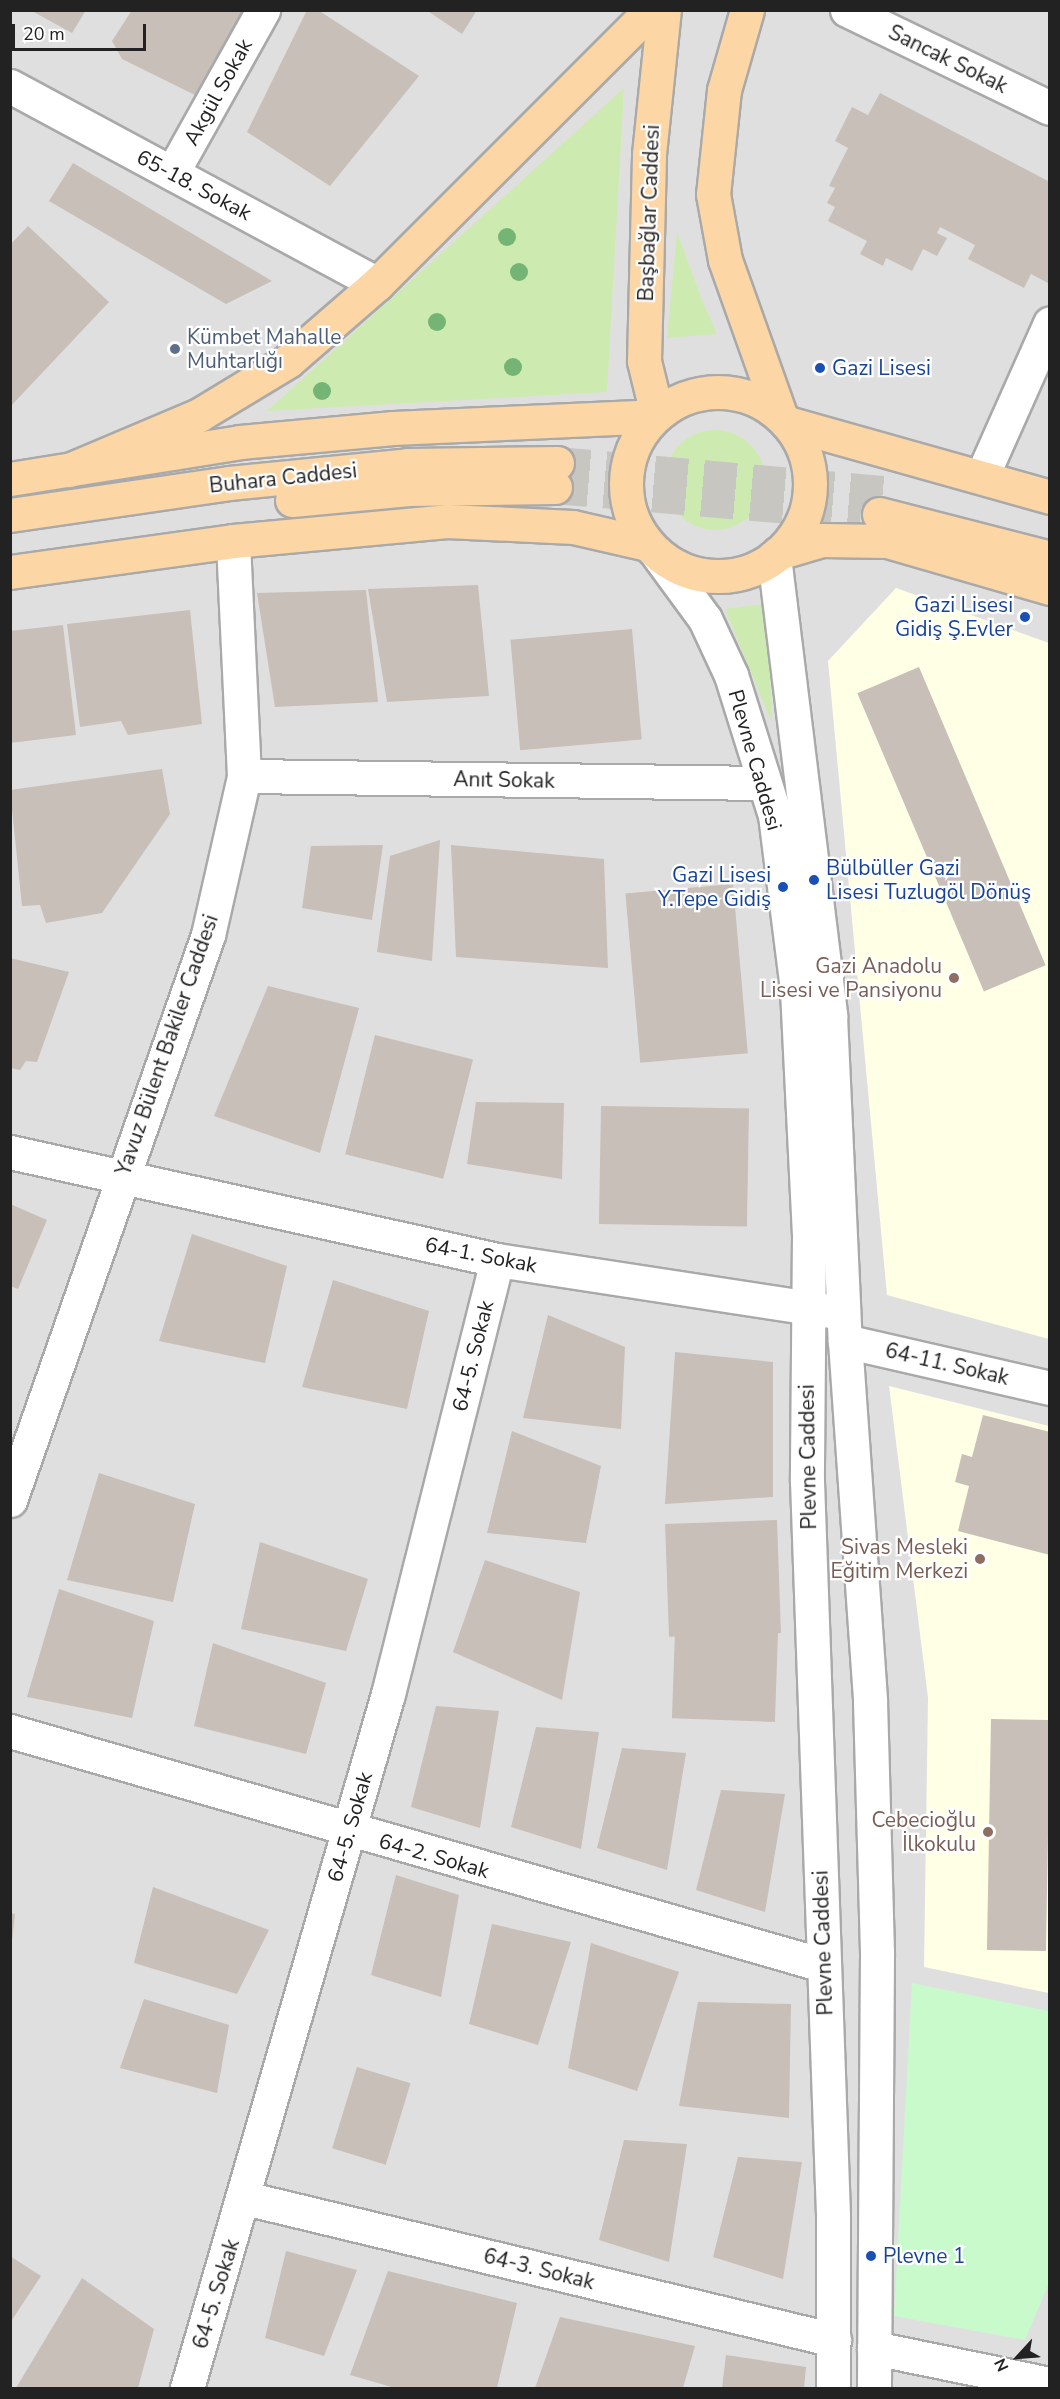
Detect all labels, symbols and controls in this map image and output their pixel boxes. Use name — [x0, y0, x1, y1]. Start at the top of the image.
scale bar — [15, 12, 148, 50]
street label: Sancak Sokak — [884, 19, 1012, 99]
text: 20 m — [23, 22, 65, 46]
street label: Akgül Sokak — [178, 34, 258, 150]
street label: Başbağlar Caddesi — [633, 124, 665, 302]
street label: 65-18. Sokak — [132, 144, 256, 226]
place label: Kümbet Mahalle Muhtarlığı — [187, 324, 341, 374]
marker: Kümbet Mahalle Muhtarlığı — [168, 342, 182, 356]
place label: Gazi Lisesi — [832, 355, 931, 381]
marker: Gazi Lisesi — [813, 361, 827, 375]
street label: Buhara Caddesi — [208, 458, 358, 498]
place label: Gazi Lisesi Gidiş Ş.Evler — [895, 592, 1013, 642]
marker: Gazi Lisesi Gidiş Ş.Evler — [1018, 610, 1032, 624]
street label: Plevne Caddesi — [723, 687, 787, 833]
street label: Anıt Sokak — [453, 767, 555, 793]
place label: Bülbüller Gazi Lisesi Tuzlugöl Dönüş — [826, 855, 1031, 905]
place label: Gazi Lisesi Y.Tepe Gidiş — [658, 862, 771, 912]
marker: Bülbüller Gazi Lisesi Tuzlugöl Dönüş — [807, 873, 821, 887]
marker: Gazi Lisesi Y.Tepe Gidiş — [776, 880, 790, 894]
street label: Yavuz Bülent Bakiler Caddesi — [110, 911, 224, 1179]
place label: Gazi Anadolu Lisesi ve Pansiyonu — [760, 953, 942, 1003]
marker: Gazi Anadolu Lisesi ve Pansiyonu — [947, 971, 961, 985]
street label: 64-1. Sokak — [423, 1232, 539, 1278]
street label: 64-5. Sokak — [447, 1298, 499, 1414]
street label: 64-11. Sokak — [883, 1338, 1011, 1390]
street label: Plevne Caddesi — [794, 1384, 822, 1530]
place label: Sivas Mesleki Eğitim Merkezi — [830, 1534, 968, 1584]
marker: Sivas Mesleki Eğitim Merkezi — [973, 1552, 987, 1566]
street label: 64-5. Sokak — [322, 1769, 378, 1885]
place label: Cebecioğlu İlkokulu — [871, 1807, 976, 1857]
marker: Cebecioğlu İlkokulu — [981, 1825, 995, 1839]
street label: 64-2. Sokak — [376, 1828, 492, 1884]
street label: Plevne Caddesi — [808, 1870, 838, 2016]
street label: 64-5. Sokak — [187, 2236, 245, 2352]
street label: 64-3. Sokak — [481, 2243, 597, 2295]
place label: Plevne 1 — [883, 2243, 965, 2269]
marker: Plevne 1 — [864, 2249, 878, 2263]
north arrow — [988, 2327, 1048, 2387]
text: N — [989, 2355, 1014, 2375]

